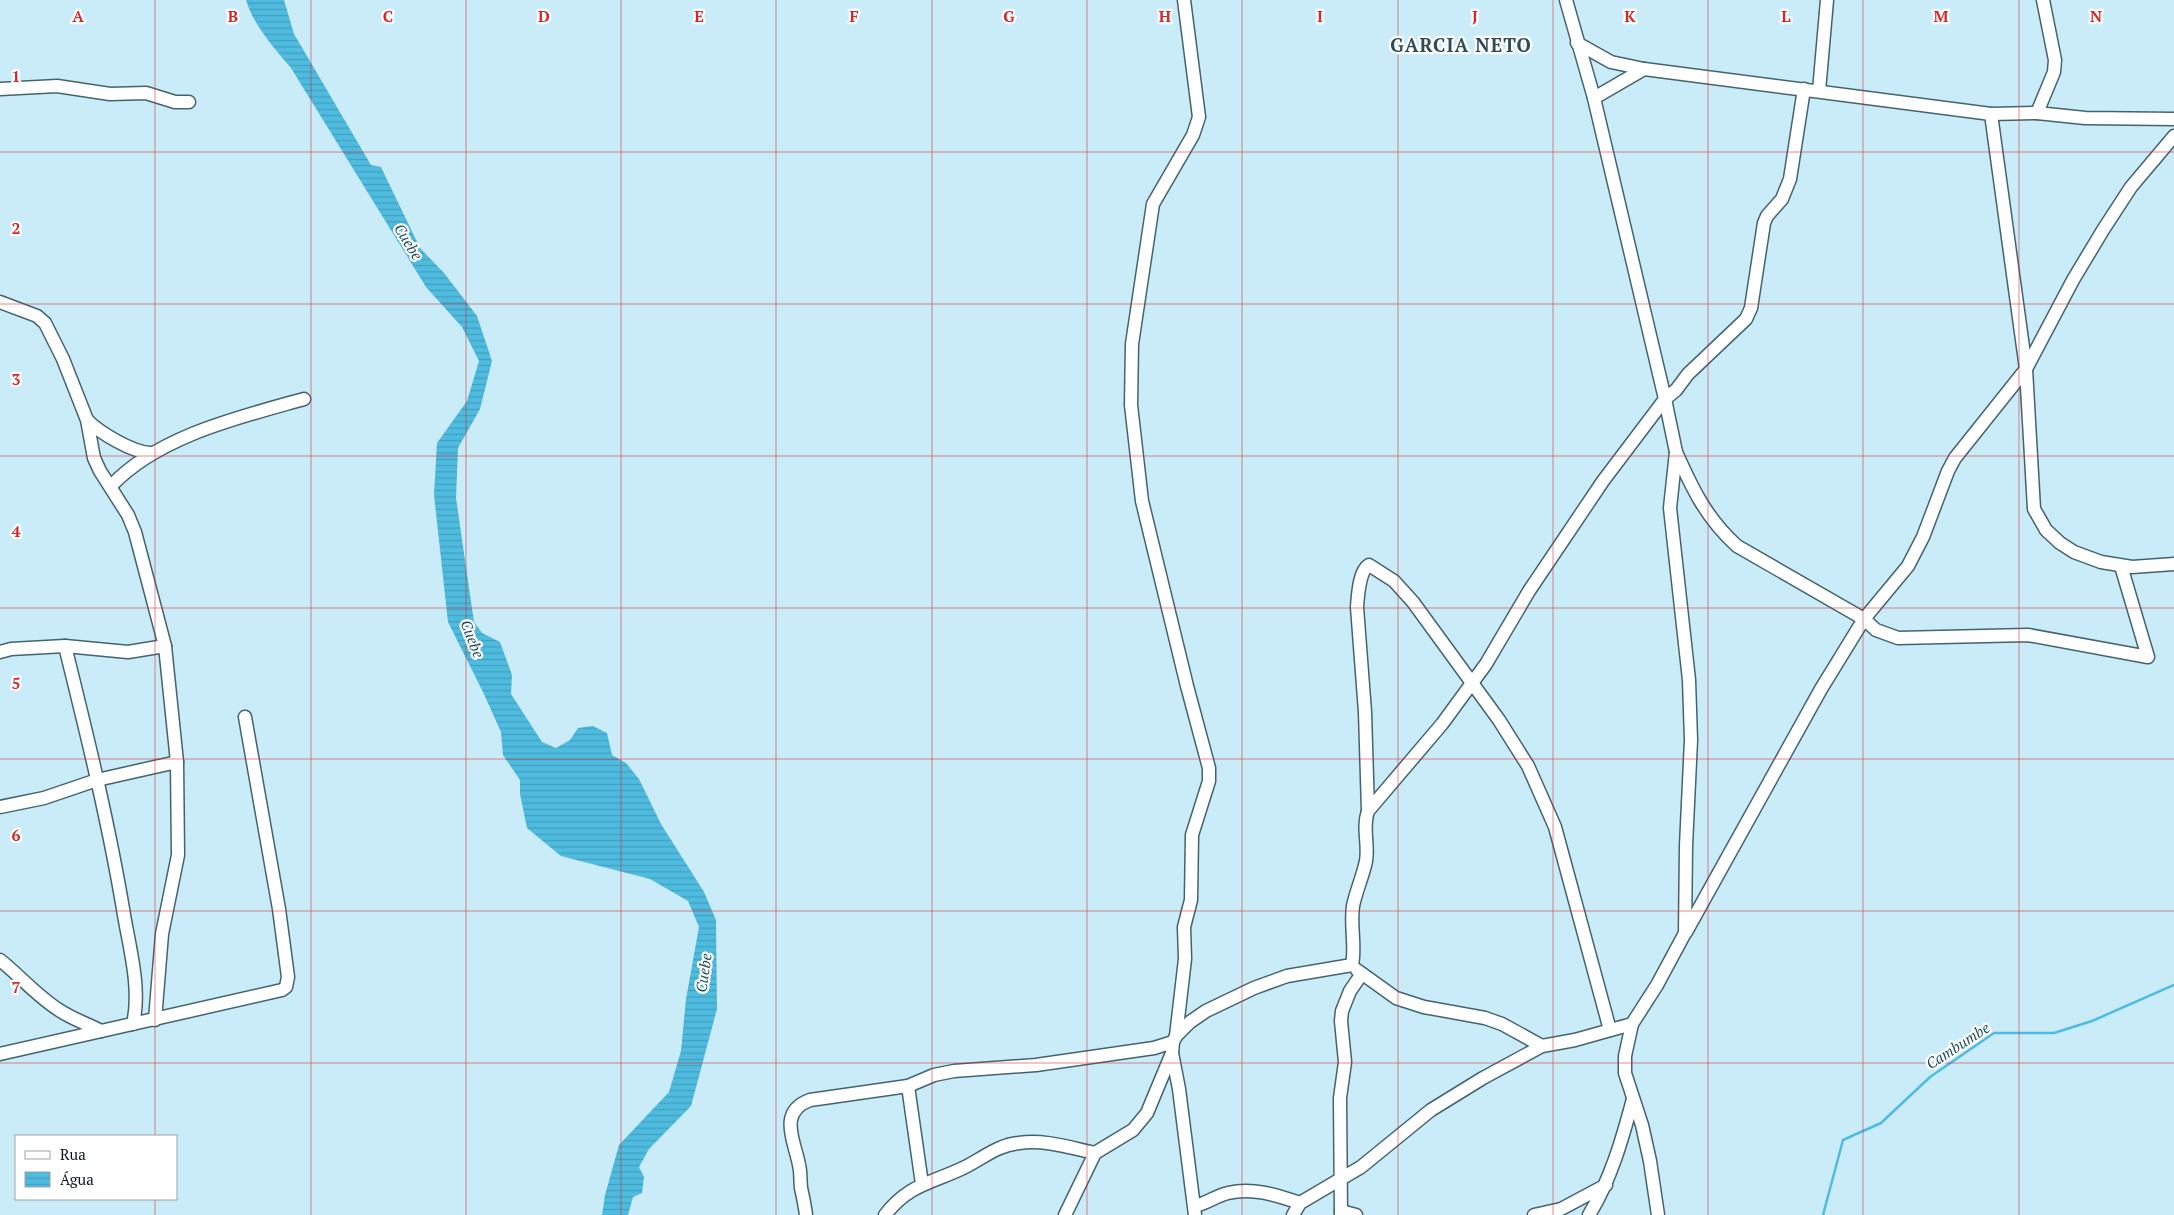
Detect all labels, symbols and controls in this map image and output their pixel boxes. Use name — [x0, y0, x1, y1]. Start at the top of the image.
text: A — [72, 5, 84, 27]
text: B — [228, 5, 238, 27]
text: C — [383, 5, 393, 27]
text: D — [538, 5, 550, 27]
text: E — [694, 5, 704, 27]
text: F — [849, 5, 859, 27]
text: G — [1003, 5, 1015, 27]
text: H — [1159, 5, 1171, 27]
text: I — [1317, 5, 1323, 27]
text: J — [1472, 5, 1478, 27]
text: K — [1624, 5, 1636, 27]
text: L — [1781, 5, 1791, 27]
text: M — [1934, 5, 1949, 27]
text: N — [2090, 5, 2102, 27]
district label: GARCIA NETO — [1390, 32, 1532, 57]
text: 1 — [11, 65, 21, 87]
text: 2 — [11, 217, 21, 239]
water label: Cuebe — [390, 220, 428, 264]
text: 3 — [11, 368, 21, 390]
text: 4 — [11, 520, 21, 542]
water label: Cuebe — [457, 617, 489, 661]
text: 5 — [11, 672, 21, 694]
text: 6 — [11, 824, 21, 846]
water label: Cuebe — [690, 952, 716, 994]
text: 7 — [11, 976, 21, 998]
water label: Cambumbe — [1922, 1017, 1993, 1073]
legend — [15, 1135, 178, 1200]
text: Rua — [60, 1144, 86, 1164]
text: Água — [60, 1169, 94, 1189]

